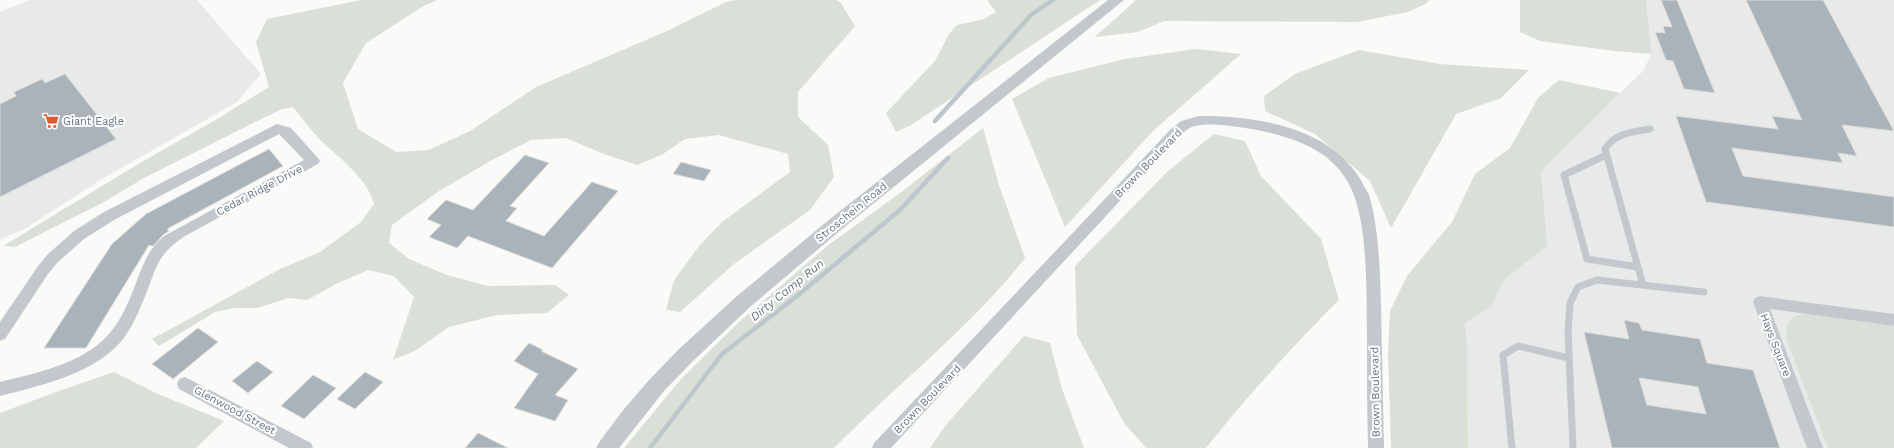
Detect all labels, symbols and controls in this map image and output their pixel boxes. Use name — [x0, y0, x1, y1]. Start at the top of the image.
supermarket icon: Giant Eagle — [42, 112, 60, 130]
place label: Giant Eagle — [63, 115, 124, 128]
street label: Brown Boulevard — [1112, 126, 1185, 201]
street label: Cedar Ridge Drive — [214, 162, 304, 219]
street label: Stroschein Road — [813, 180, 890, 245]
water label: Dirty Camp Run — [747, 256, 827, 324]
street label: Hays Square — [1758, 312, 1794, 379]
street label: Brown Boulevard — [1368, 346, 1383, 438]
street label: Brown Boulevard — [891, 362, 964, 437]
street label: Glenwood Street — [192, 383, 278, 438]

